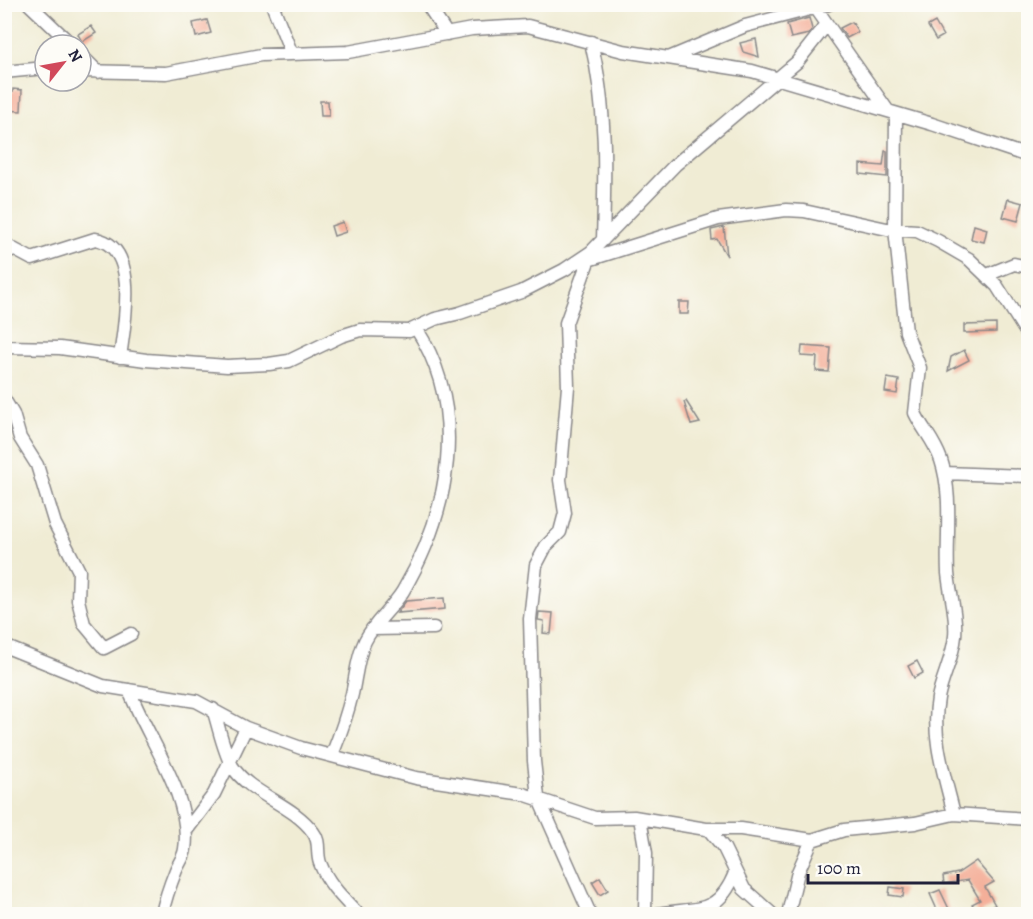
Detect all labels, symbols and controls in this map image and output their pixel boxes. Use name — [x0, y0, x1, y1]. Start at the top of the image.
north arrow — [33, 33, 93, 93]
text: N — [63, 45, 88, 67]
scale bar — [808, 847, 958, 885]
text: 100 m — [817, 856, 861, 880]

